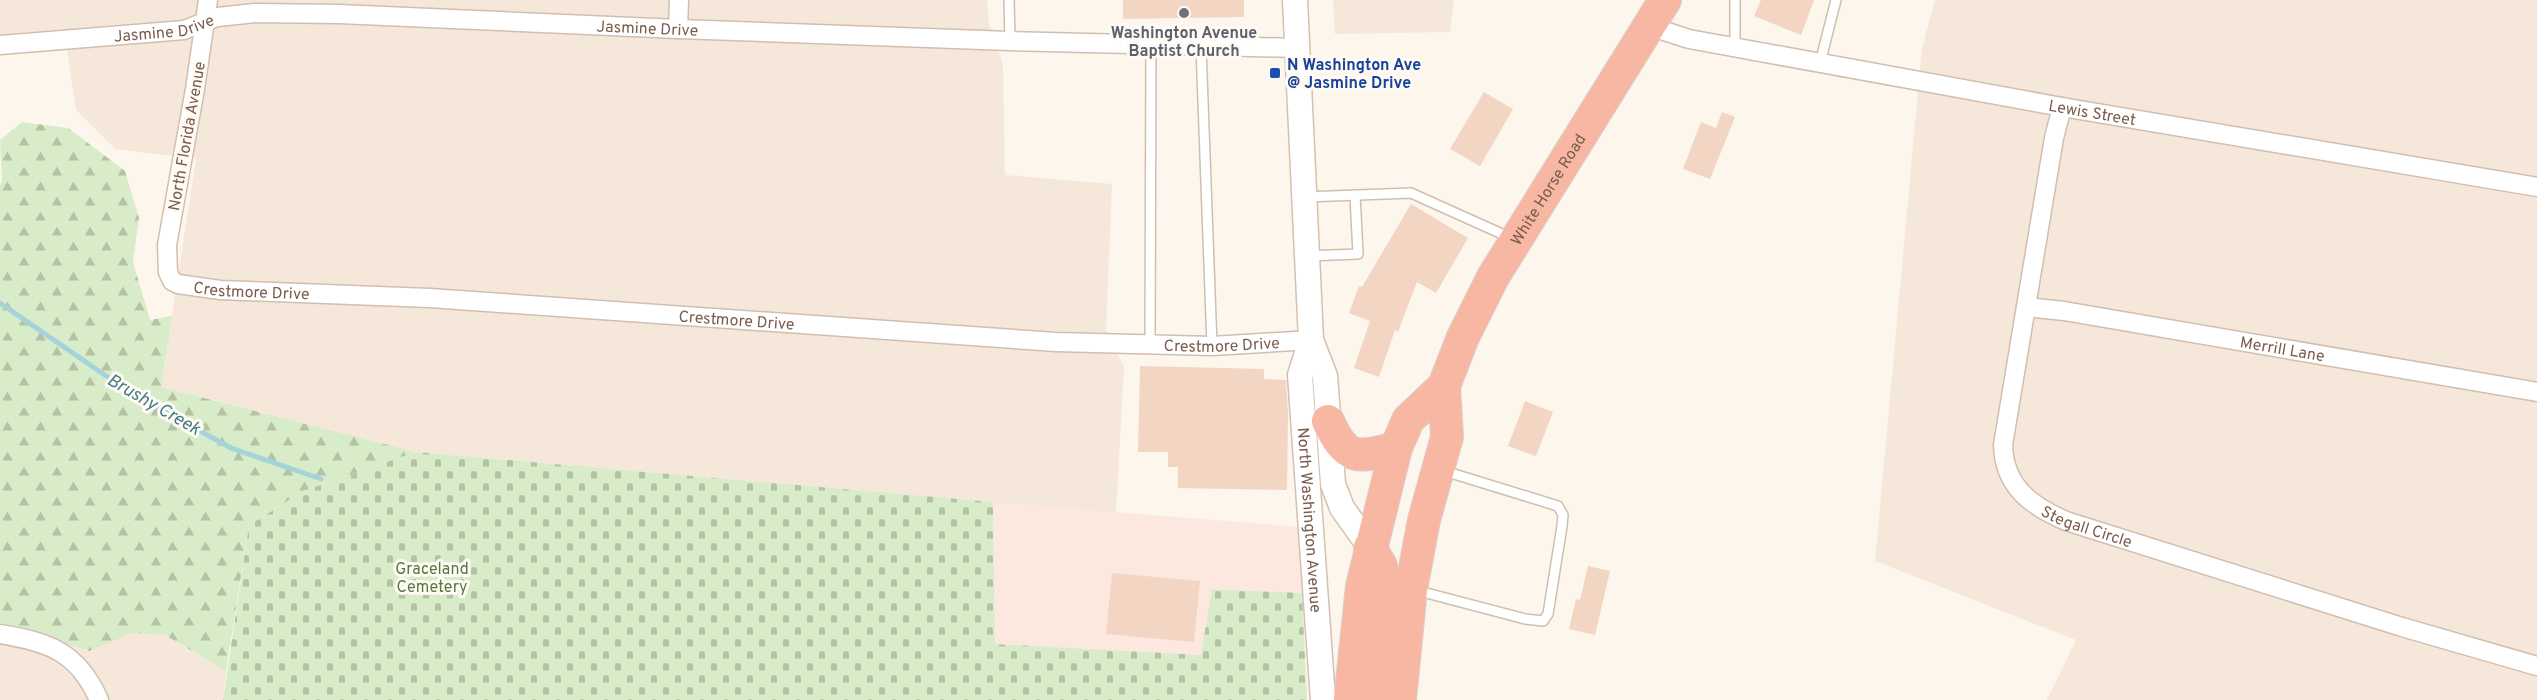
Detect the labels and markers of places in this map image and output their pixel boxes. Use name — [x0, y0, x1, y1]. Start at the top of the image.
marker: Washington Avenue Baptist Church — [1177, 6, 1191, 20]
place label: Washington Avenue Baptist Church — [1111, 24, 1257, 62]
place label: N Washington Ave @ Jasmine Drive — [1287, 56, 1421, 94]
marker: N Washington Ave @ Jasmine Drive — [1268, 66, 1282, 80]

